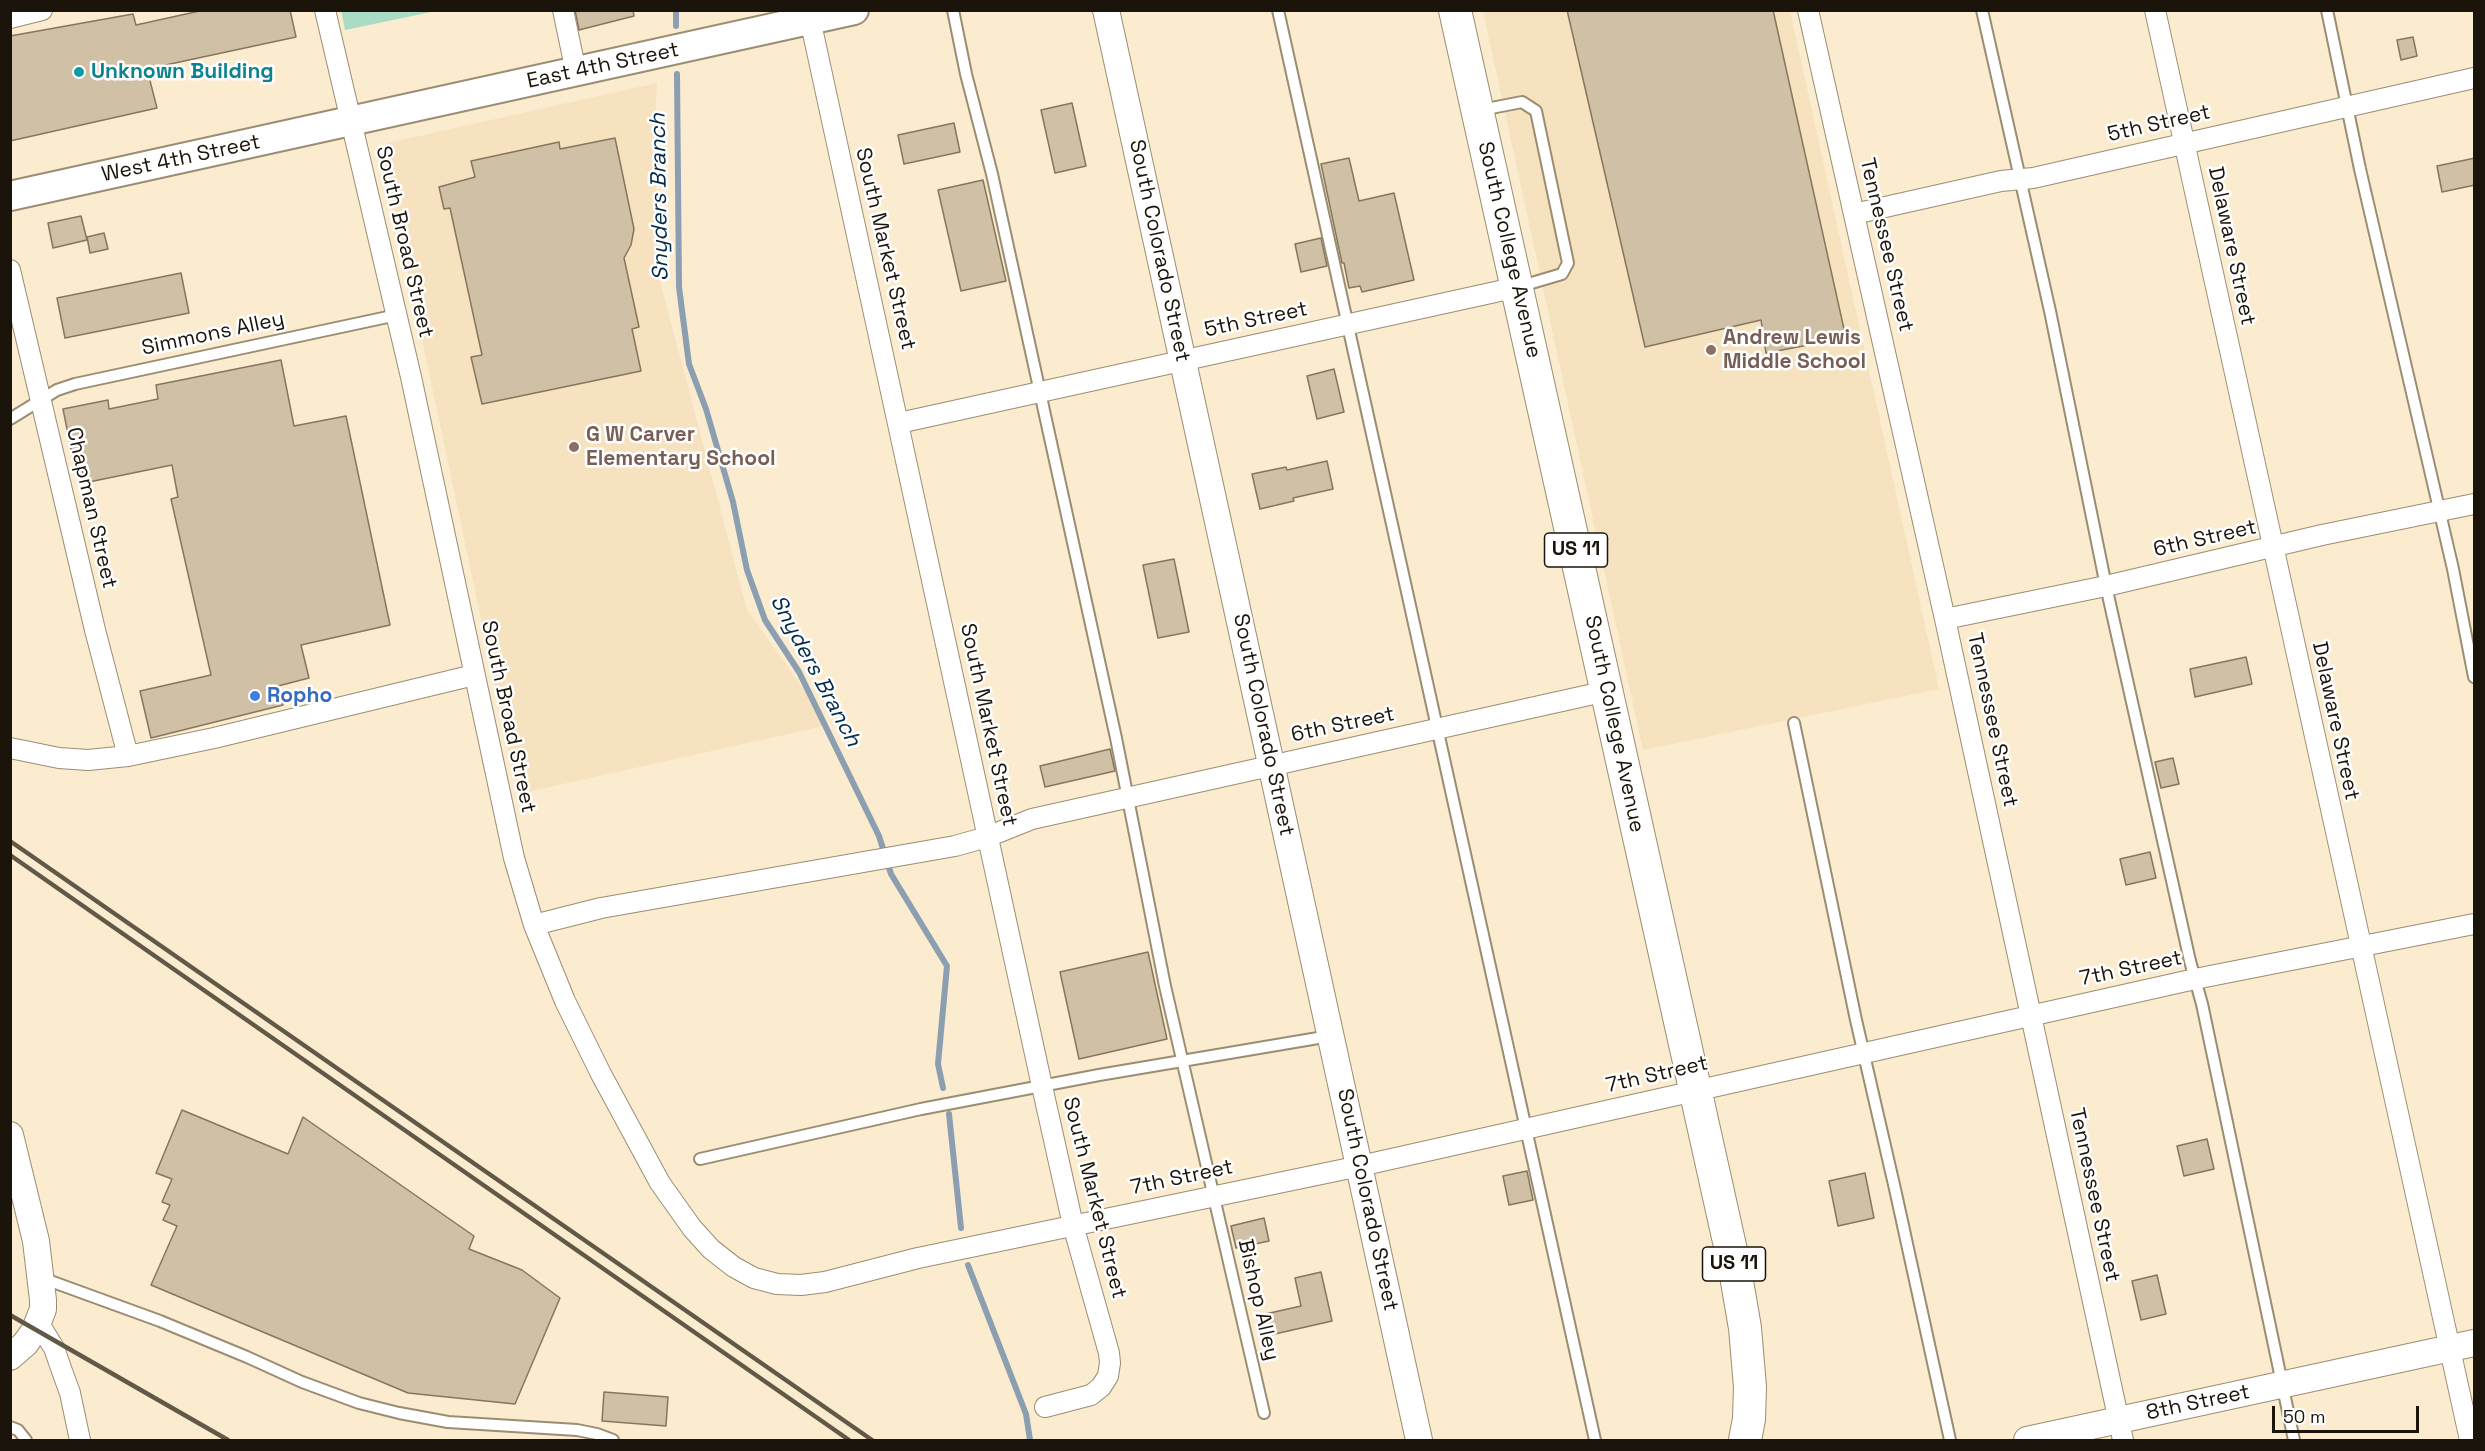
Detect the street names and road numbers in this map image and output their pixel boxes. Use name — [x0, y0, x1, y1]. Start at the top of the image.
street label: East 4th Street — [525, 38, 681, 94]
street label: 5th Street — [2105, 100, 2213, 148]
street label: West 4th Street — [99, 130, 263, 188]
street label: South Colorado Street — [1123, 138, 1195, 364]
street label: South College Avenue — [1472, 139, 1546, 361]
street label: South Broad Street — [370, 144, 438, 340]
street label: South Market Street — [849, 145, 921, 353]
street label: Tennessee Street — [1854, 156, 1918, 334]
street label: Delaware Street — [2202, 164, 2260, 328]
street label: 5th Street — [1202, 297, 1310, 343]
street label: Simmons Alley — [139, 307, 287, 361]
street label: Chapman Street — [60, 425, 122, 591]
street label: 6th Street — [2151, 515, 2259, 563]
road number: US 11 — [1544, 533, 1608, 567]
street label: South Colorado Street — [1227, 612, 1299, 838]
street label: South College Avenue — [1579, 613, 1649, 835]
street label: South Broad Street — [475, 619, 541, 815]
street label: South Market Street — [954, 621, 1022, 829]
street label: Tennessee Street — [1961, 631, 2023, 809]
street label: Delaware Street — [2306, 639, 2364, 803]
street label: 6th Street — [1289, 702, 1397, 748]
street label: 7th Street — [2078, 946, 2184, 992]
street label: 7th Street — [1604, 1051, 1710, 1099]
street label: South Colorado Street — [1331, 1087, 1403, 1313]
street label: South Market Street — [1057, 1095, 1131, 1301]
street label: Tennessee Street — [2063, 1106, 2125, 1284]
street label: 7th Street — [1129, 1155, 1235, 1201]
street label: Bishop Alley — [1232, 1237, 1284, 1363]
road number: US 11 — [1702, 1247, 1766, 1281]
street label: 8th Street — [2144, 1380, 2252, 1426]

